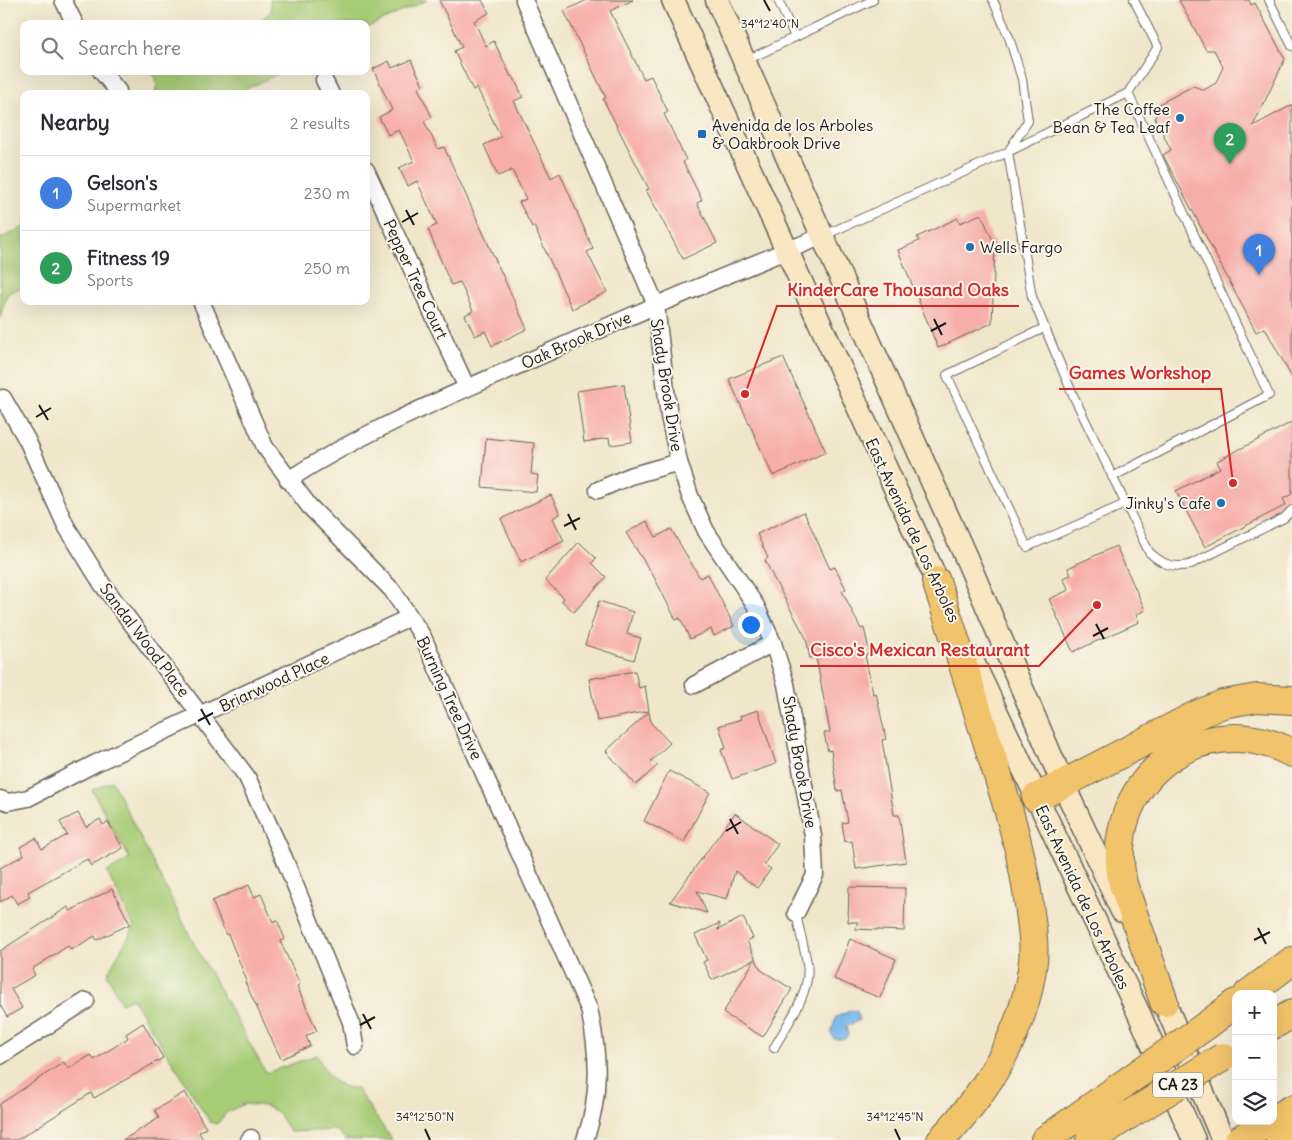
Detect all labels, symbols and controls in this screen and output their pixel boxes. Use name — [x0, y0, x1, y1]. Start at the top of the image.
text: 34°12'40"N — [741, 16, 799, 31]
search box — [20, 20, 370, 75]
icon: search — [38, 34, 66, 62]
text: Search here — [78, 36, 181, 60]
place label: The Coffee Bean & Tea Leaf — [1053, 99, 1171, 137]
text: Nearby — [40, 109, 110, 136]
marker: The Coffee Bean & Tea Leaf — [1174, 112, 1186, 124]
text: 2 results — [290, 113, 350, 133]
place label: Avenida de los Arboles & Oakbrook Drive — [712, 115, 873, 153]
pin: 2 — [1214, 123, 1246, 164]
marker: Avenida de los Arboles & Oakbrook Drive — [696, 128, 708, 140]
text: Gelson's — [87, 171, 158, 195]
text: 1 — [53, 183, 59, 203]
text: 230 m — [304, 183, 350, 203]
text: Supermarket — [87, 195, 181, 215]
street label: Pepper Tree Court — [379, 216, 453, 343]
pin: 1 — [1243, 234, 1275, 275]
place label: Wells Fargo — [980, 237, 1063, 257]
marker: Wells Fargo — [964, 241, 976, 253]
text: Fitness 19 — [87, 246, 170, 270]
text: 2 — [52, 258, 60, 278]
text: 250 m — [304, 258, 350, 278]
text: Sports — [87, 270, 133, 290]
callout: KinderCare Thousand Oaks — [777, 273, 1019, 306]
text: KinderCare Thousand Oaks — [787, 278, 1009, 301]
street label: Oak Brook Drive — [518, 307, 634, 373]
street label: Shady Brook Drive — [647, 317, 687, 453]
callout: Games Workshop — [1059, 356, 1221, 389]
text: Games Workshop — [1069, 361, 1211, 384]
street label: East Avenida de Los Arboles — [861, 435, 965, 625]
place label: Jinky's Cafe — [1125, 493, 1211, 513]
marker: Jinky's Cafe — [1215, 497, 1227, 509]
street label: Sandal Wood Place — [96, 579, 194, 701]
your location — [738, 612, 764, 638]
street label: Burning Tree Drive — [413, 633, 487, 763]
callout: Cisco's Mexican Restaurant — [800, 633, 1039, 666]
text: Cisco's Mexican Restaurant — [810, 638, 1031, 661]
street label: Briarwood Place — [216, 648, 332, 716]
street label: Shady Brook Drive — [779, 694, 821, 830]
street label: East Avenida de Los Arboles — [1031, 802, 1135, 992]
map controls — [1232, 990, 1277, 1125]
button: + — [1232, 990, 1277, 1035]
button: − — [1232, 1035, 1277, 1080]
road number: CA 23 — [1153, 1072, 1203, 1098]
button: layers — [1232, 1080, 1277, 1125]
text: 34°12'50"N — [396, 1109, 454, 1124]
text: 34°12'45"N — [866, 1109, 924, 1124]

